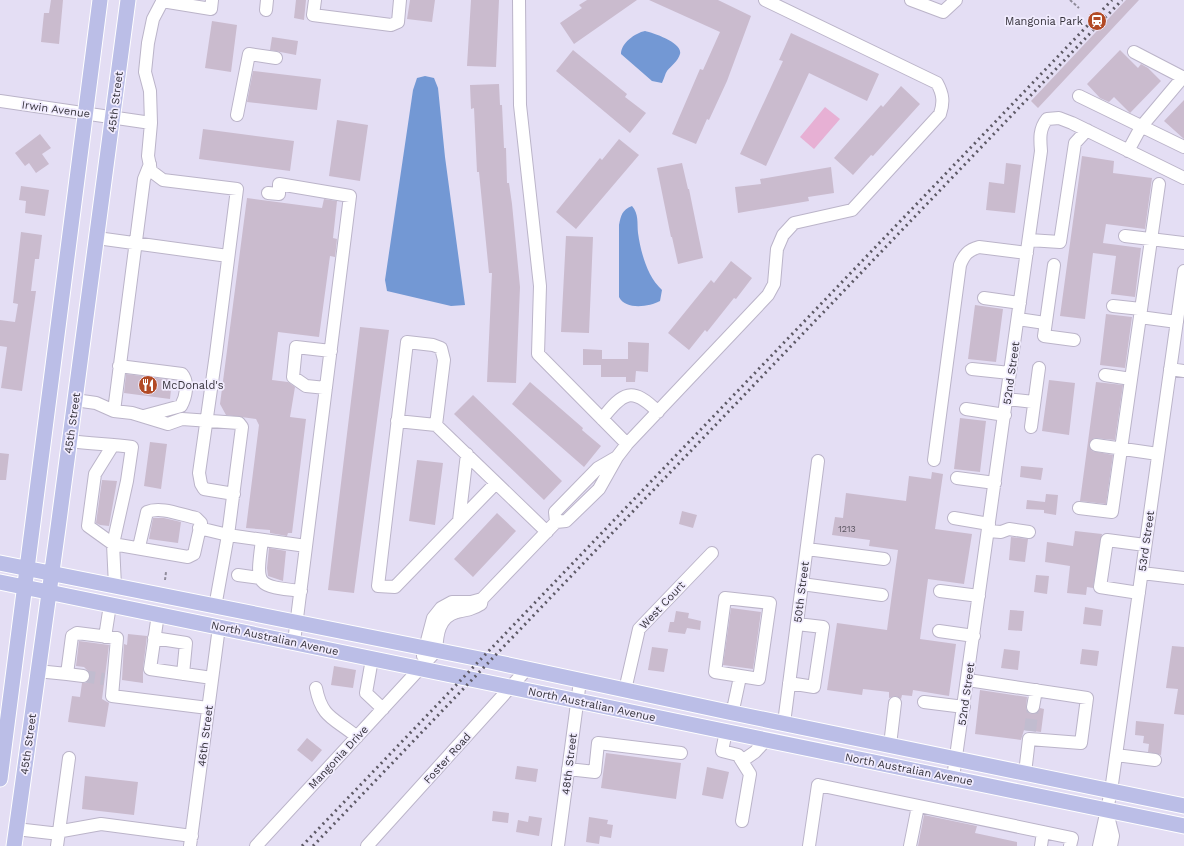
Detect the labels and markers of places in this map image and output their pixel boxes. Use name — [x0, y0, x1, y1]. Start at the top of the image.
station icon: Mangonia Park — [1086, 10, 1108, 32]
place label: Mangonia Park — [1005, 15, 1083, 28]
restaurant icon: McDonald's — [137, 374, 159, 396]
place label: McDonald's — [162, 379, 224, 392]

